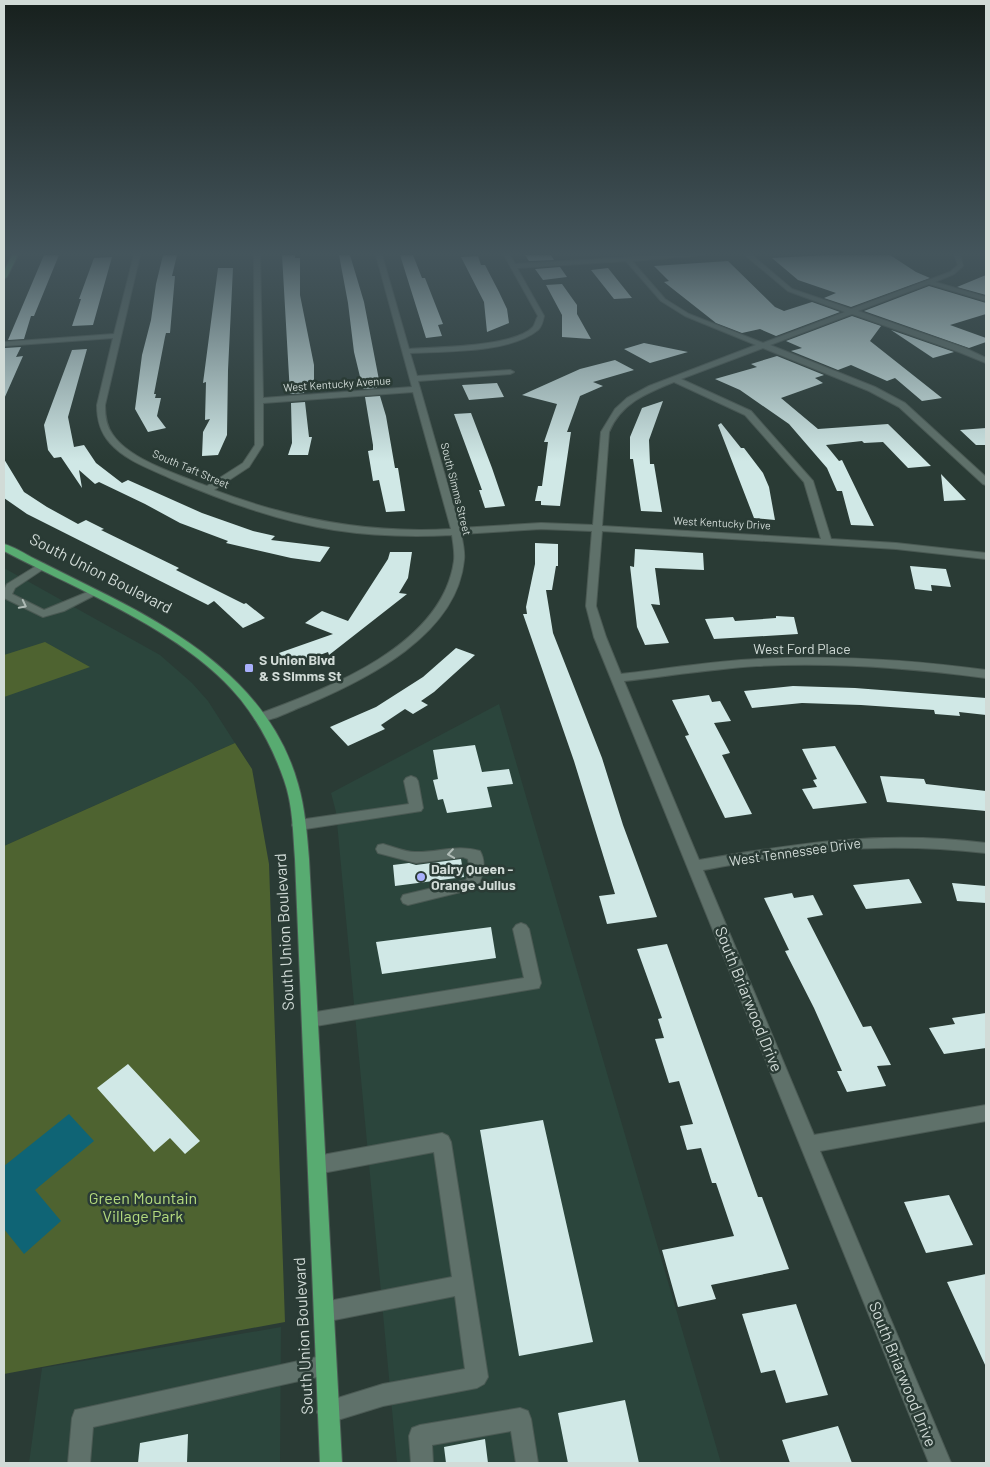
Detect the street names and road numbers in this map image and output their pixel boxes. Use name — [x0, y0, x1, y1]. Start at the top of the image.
street label: West Kentucky Avenue — [283, 373, 391, 394]
street label: South Simms Street — [439, 441, 474, 537]
street label: South Taft Street — [151, 446, 232, 491]
street label: West Kentucky Drive — [673, 513, 771, 532]
street label: South Union Boulevard — [27, 528, 176, 617]
street label: West Ford Place — [753, 640, 851, 657]
street label: West Tennessee Drive — [728, 834, 862, 869]
street label: South Union Boulevard — [270, 853, 297, 1011]
street label: South Briarwood Drive — [712, 923, 787, 1074]
street label: South Union Boulevard — [289, 1257, 316, 1415]
street label: South Briarwood Drive — [866, 1298, 941, 1449]

